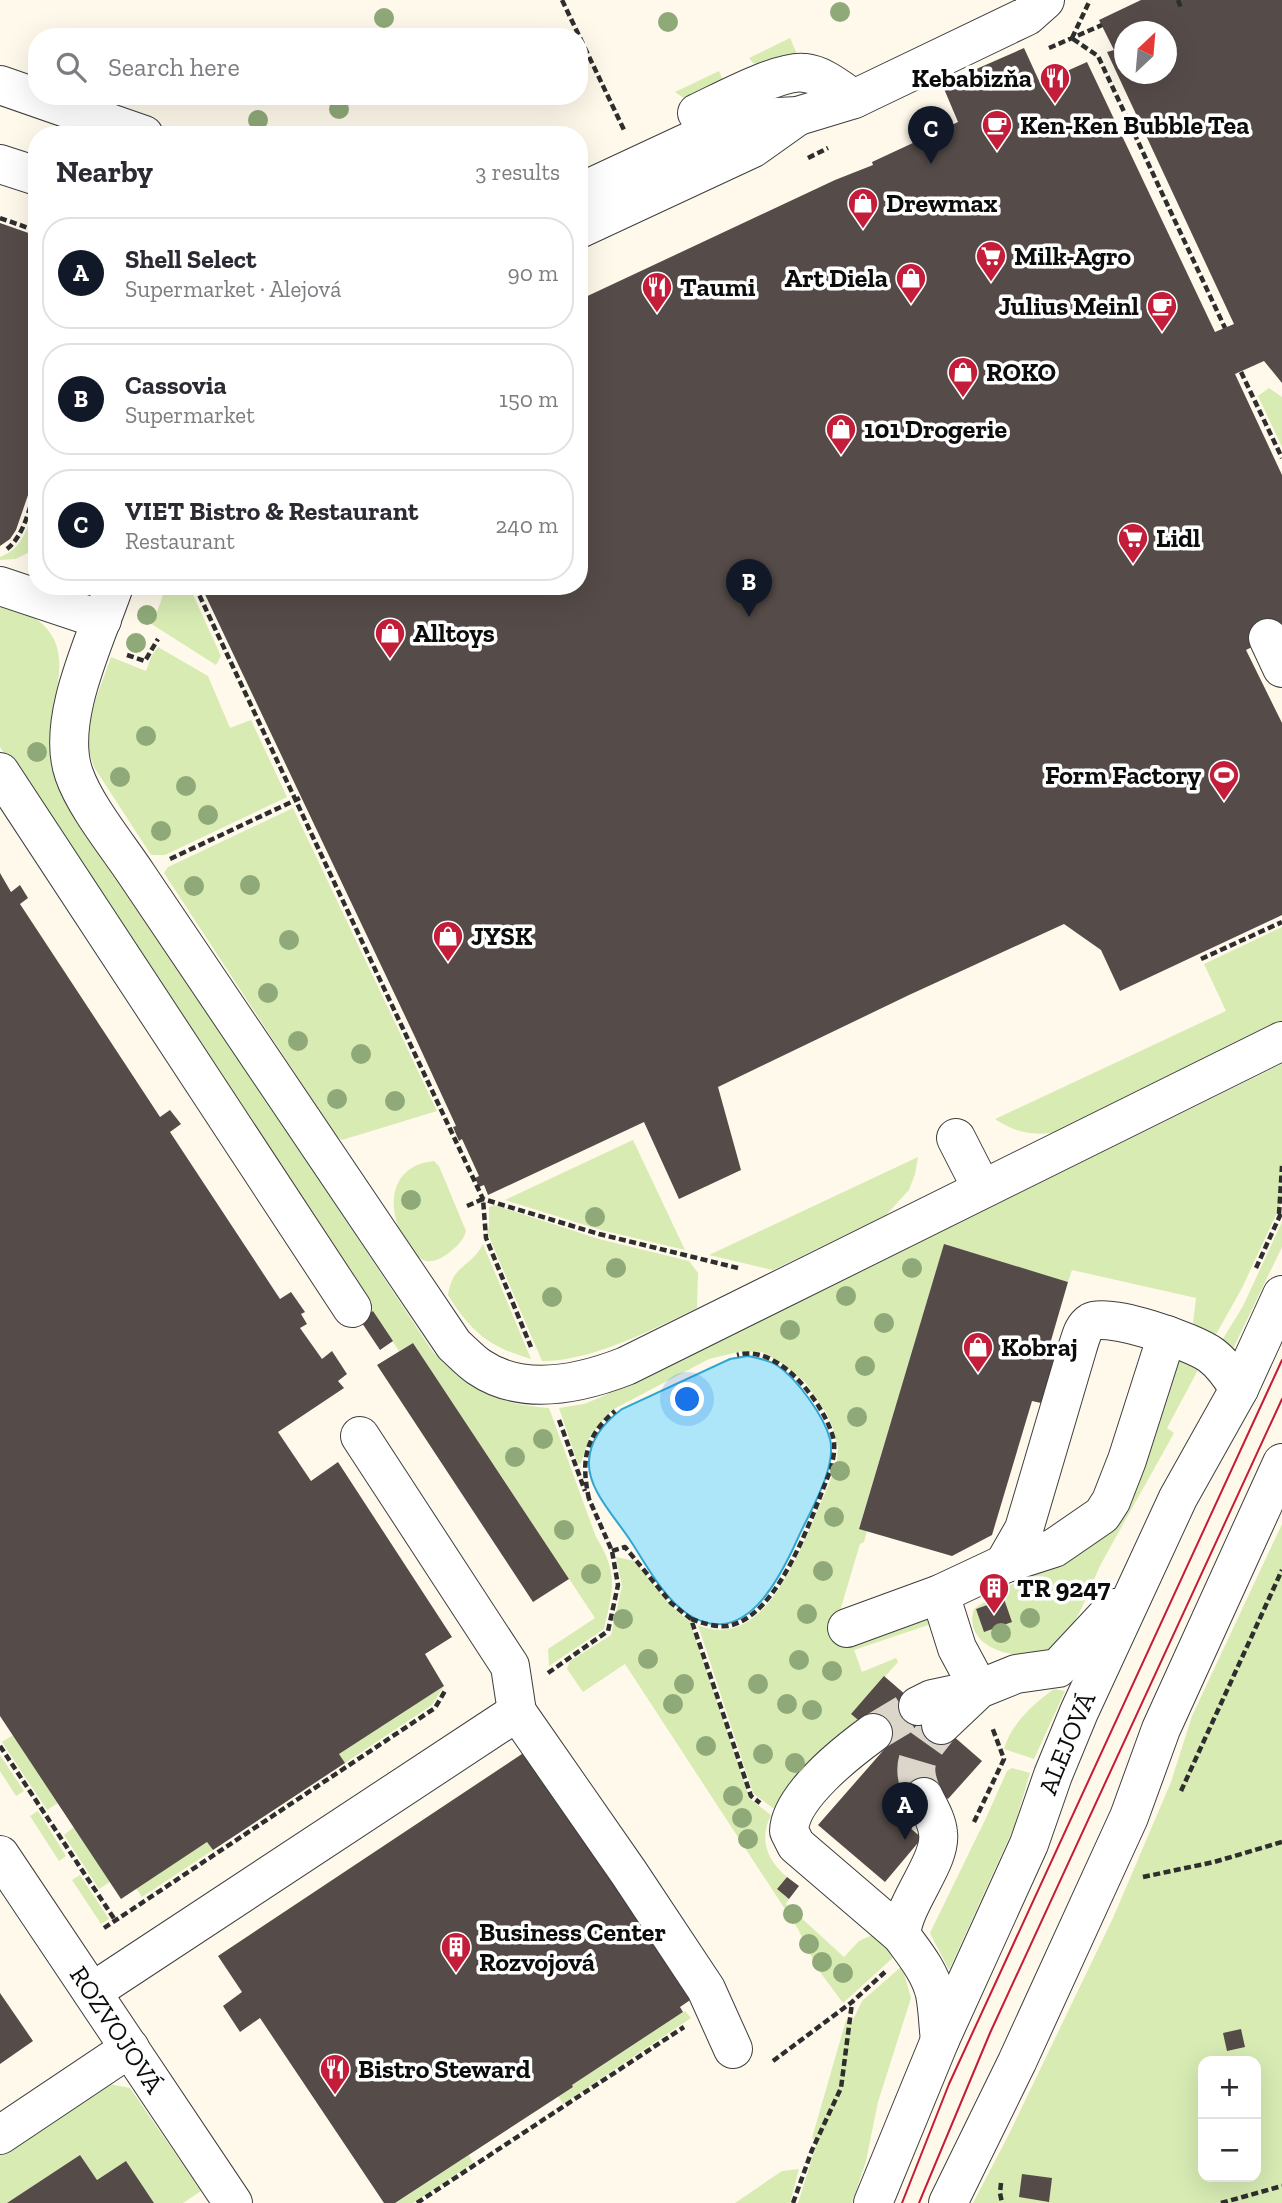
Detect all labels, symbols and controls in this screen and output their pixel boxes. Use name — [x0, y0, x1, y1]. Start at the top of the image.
north arrow — [1114, 21, 1177, 84]
search box — [28, 28, 588, 105]
icon: search — [52, 48, 90, 86]
text: Search here — [108, 51, 240, 83]
restaurant icon: Kebabizňa — [1038, 61, 1072, 105]
place label: Kebabizňa — [912, 62, 1032, 94]
pin: C — [908, 106, 954, 164]
cafe icon: Ken-Ken Bubble Tea — [980, 108, 1014, 152]
place label: Ken-Ken Bubble Tea — [1020, 109, 1249, 141]
text: Nearby — [56, 154, 153, 190]
text: 3 results — [475, 158, 560, 186]
shop icon: Drewmax — [846, 186, 880, 230]
place label: Drewmax — [886, 187, 998, 219]
supermarket icon: Milk-Agro — [974, 239, 1008, 283]
place label: Milk-Agro — [1014, 240, 1132, 272]
text: Shell Select — [125, 243, 256, 275]
text: A — [73, 259, 89, 287]
text: 90 m — [507, 259, 558, 287]
shop icon: Art Diela — [894, 261, 928, 305]
place label: Art Diela — [784, 262, 888, 294]
restaurant icon: Taumi — [640, 270, 674, 314]
place label: Taumi — [680, 271, 756, 303]
text: Supermarket · Alejová — [125, 275, 341, 303]
cafe icon: Julius Meinl — [1145, 289, 1179, 333]
place label: Julius Meinl — [998, 290, 1139, 322]
shop icon: ROKO — [946, 355, 980, 399]
place label: ROKO — [986, 356, 1056, 388]
text: Cassovia — [125, 369, 227, 401]
text: B — [74, 385, 88, 413]
text: 150 m — [499, 385, 558, 413]
text: Supermarket — [125, 401, 255, 429]
shop icon: 101 Drogerie — [824, 412, 858, 456]
place label: 101 Drogerie — [864, 413, 1008, 445]
text: VIET Bistro & Restaurant — [125, 495, 418, 527]
text: C — [74, 511, 88, 539]
text: 240 m — [495, 511, 558, 539]
supermarket icon: Lidl — [1116, 521, 1150, 565]
place label: Lidl — [1156, 522, 1201, 554]
text: Restaurant — [125, 527, 235, 555]
pin: B — [726, 559, 772, 617]
shop icon: Alltoys — [373, 616, 407, 660]
place label: Alltoys — [413, 617, 495, 649]
sports icon: Form Factory — [1207, 758, 1241, 802]
place label: Form Factory — [1045, 759, 1201, 791]
shop icon: JYSK — [431, 919, 465, 963]
place label: JYSK — [471, 920, 533, 952]
shop icon: Kobraj — [961, 1330, 995, 1374]
place label: Kobraj — [1001, 1331, 1078, 1363]
your location — [670, 1382, 704, 1416]
building icon: TR 9247 — [977, 1571, 1011, 1615]
place label: TR 9247 — [1017, 1572, 1111, 1604]
street label: ALEJOVÁ — [1031, 1686, 1103, 1799]
pin: A — [882, 1782, 928, 1840]
place label: Business Center Rozvojová — [479, 1916, 666, 1978]
building icon: Business Center Rozvojová — [439, 1930, 473, 1974]
street label: ROZVOJOVÁ — [63, 1960, 171, 2100]
restaurant icon: Bistro Steward — [318, 2052, 352, 2096]
place label: Bistro Steward — [358, 2053, 531, 2085]
map controls — [1198, 2056, 1261, 2182]
button: + — [1198, 2056, 1261, 2119]
button: − — [1198, 2119, 1261, 2182]

